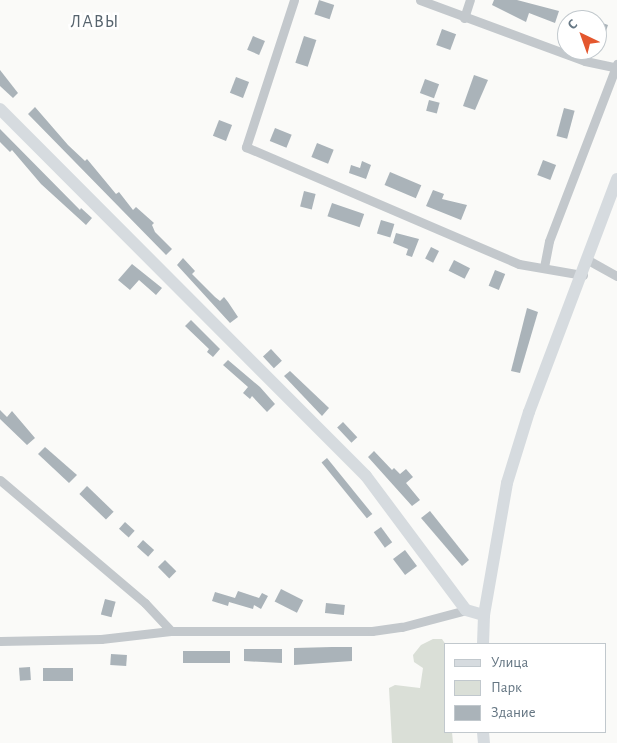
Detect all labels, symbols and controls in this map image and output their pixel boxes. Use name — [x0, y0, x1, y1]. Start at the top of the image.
north arrow — [557, 10, 607, 60]
district label: ЛАВЫ — [70, 11, 120, 33]
text: С — [565, 17, 580, 32]
legend — [444, 643, 607, 733]
text: Улица — [491, 655, 528, 670]
text: Парк — [491, 680, 522, 695]
text: Здание — [491, 705, 536, 720]

